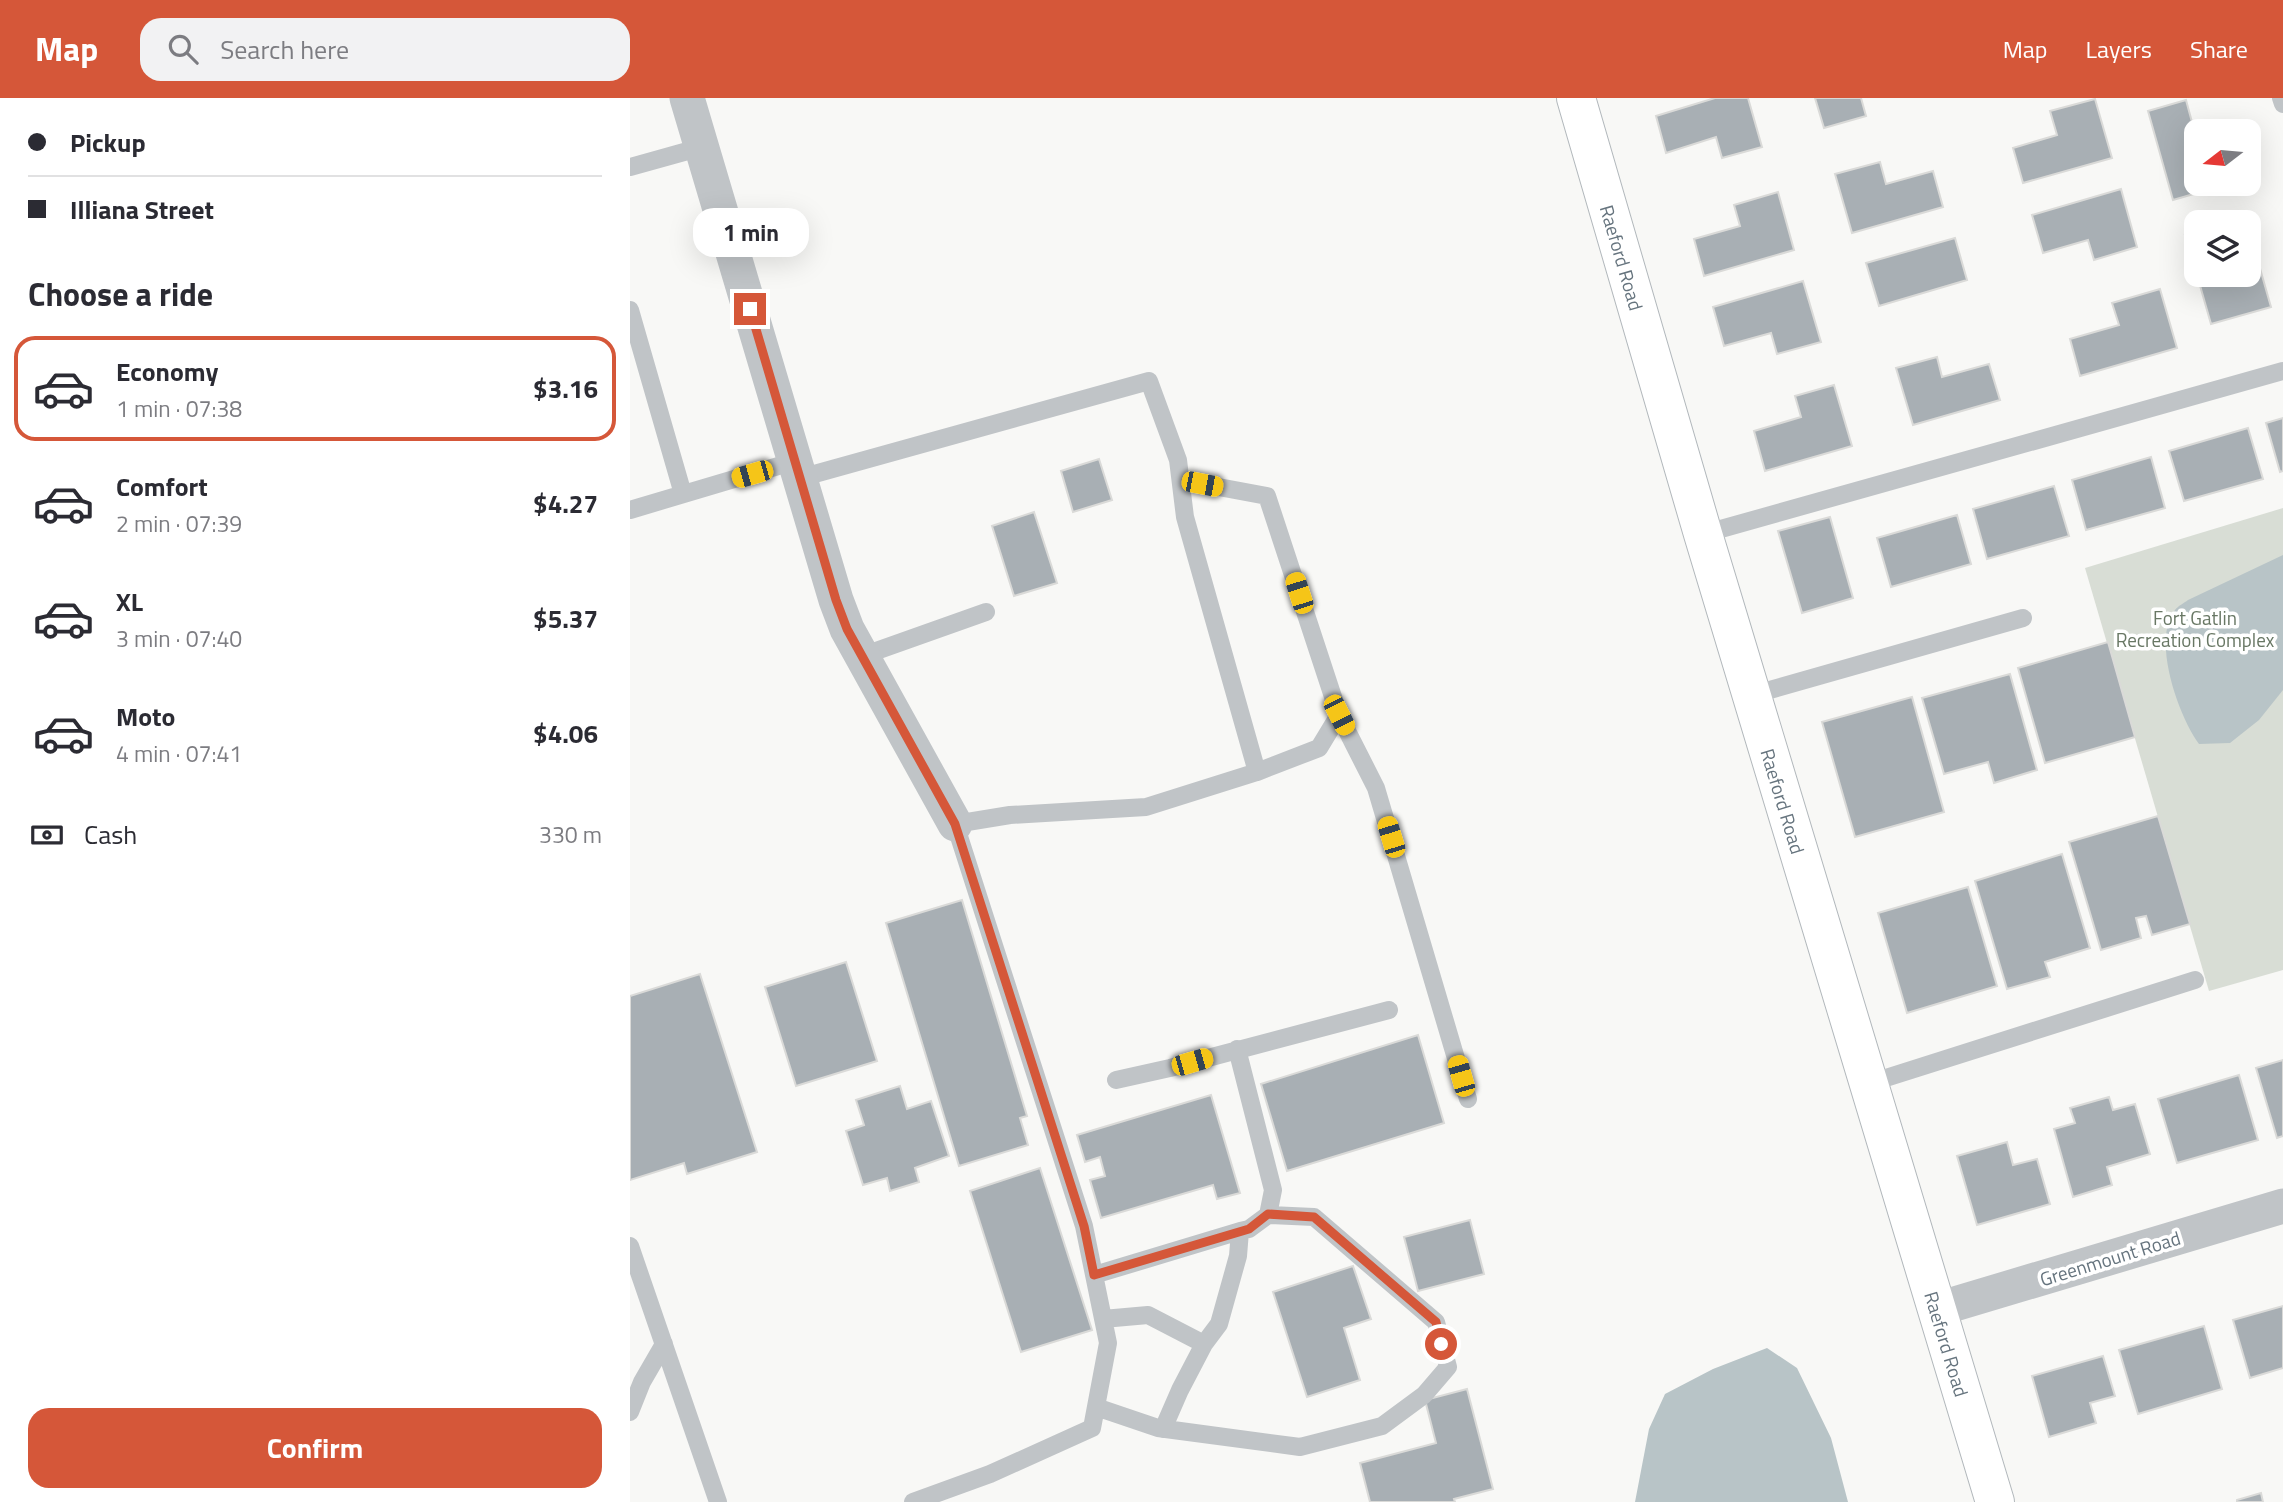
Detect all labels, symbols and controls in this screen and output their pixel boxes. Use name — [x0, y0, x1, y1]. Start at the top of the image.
search box — [140, 18, 630, 81]
text: Map — [35, 24, 98, 74]
icon: search — [164, 30, 202, 68]
text: Search here — [220, 30, 349, 69]
text: Map — [2003, 31, 2048, 67]
text: Layers — [2086, 31, 2152, 67]
text: Share — [2190, 31, 2248, 67]
north arrow — [2184, 119, 2261, 196]
map controls — [2184, 119, 2261, 287]
text: Pickup — [70, 123, 146, 162]
text: Illiana Street — [70, 190, 214, 229]
street label: Raeford Road — [1593, 201, 1652, 314]
callout: 1 min — [692, 208, 808, 256]
button: layers — [2184, 210, 2261, 287]
text: 1 min — [723, 215, 779, 250]
text: Choose a ride — [28, 270, 213, 318]
route end — [734, 293, 766, 325]
text: Economy — [116, 352, 218, 391]
icon: car — [32, 357, 95, 420]
text: $3.16 — [533, 369, 598, 408]
text: 1 min · 07:38 — [116, 391, 242, 426]
car — [729, 458, 776, 490]
text: Comfort — [116, 467, 208, 506]
car — [1180, 470, 1225, 498]
icon: car — [32, 472, 95, 535]
text: $4.27 — [533, 484, 598, 523]
text: 2 min · 07:39 — [116, 506, 242, 541]
car — [1283, 570, 1316, 616]
text: XL — [116, 582, 143, 621]
icon: car — [32, 587, 95, 650]
text: $5.37 — [533, 599, 598, 638]
park label: Fort Gatlin Recreation Complex — [2116, 603, 2275, 654]
text: 3 min · 07:40 — [116, 621, 242, 656]
car — [1321, 692, 1358, 738]
text: Moto — [116, 697, 175, 736]
icon: car — [32, 702, 95, 765]
text: $4.06 — [533, 714, 598, 753]
text: 4 min · 07:41 — [116, 736, 242, 771]
street label: Raeford Road — [1754, 745, 1813, 857]
car — [1375, 814, 1408, 860]
text: Cash — [84, 815, 137, 854]
icon: cash — [28, 816, 66, 854]
text: 330 m — [539, 817, 602, 852]
car — [1169, 1046, 1216, 1078]
car — [1446, 1053, 1477, 1099]
street label: Greenmount Road — [2036, 1223, 2184, 1293]
street label: Raeford Road — [1918, 1288, 1977, 1400]
route start — [1425, 1328, 1457, 1360]
button: Confirm — [28, 1408, 602, 1488]

